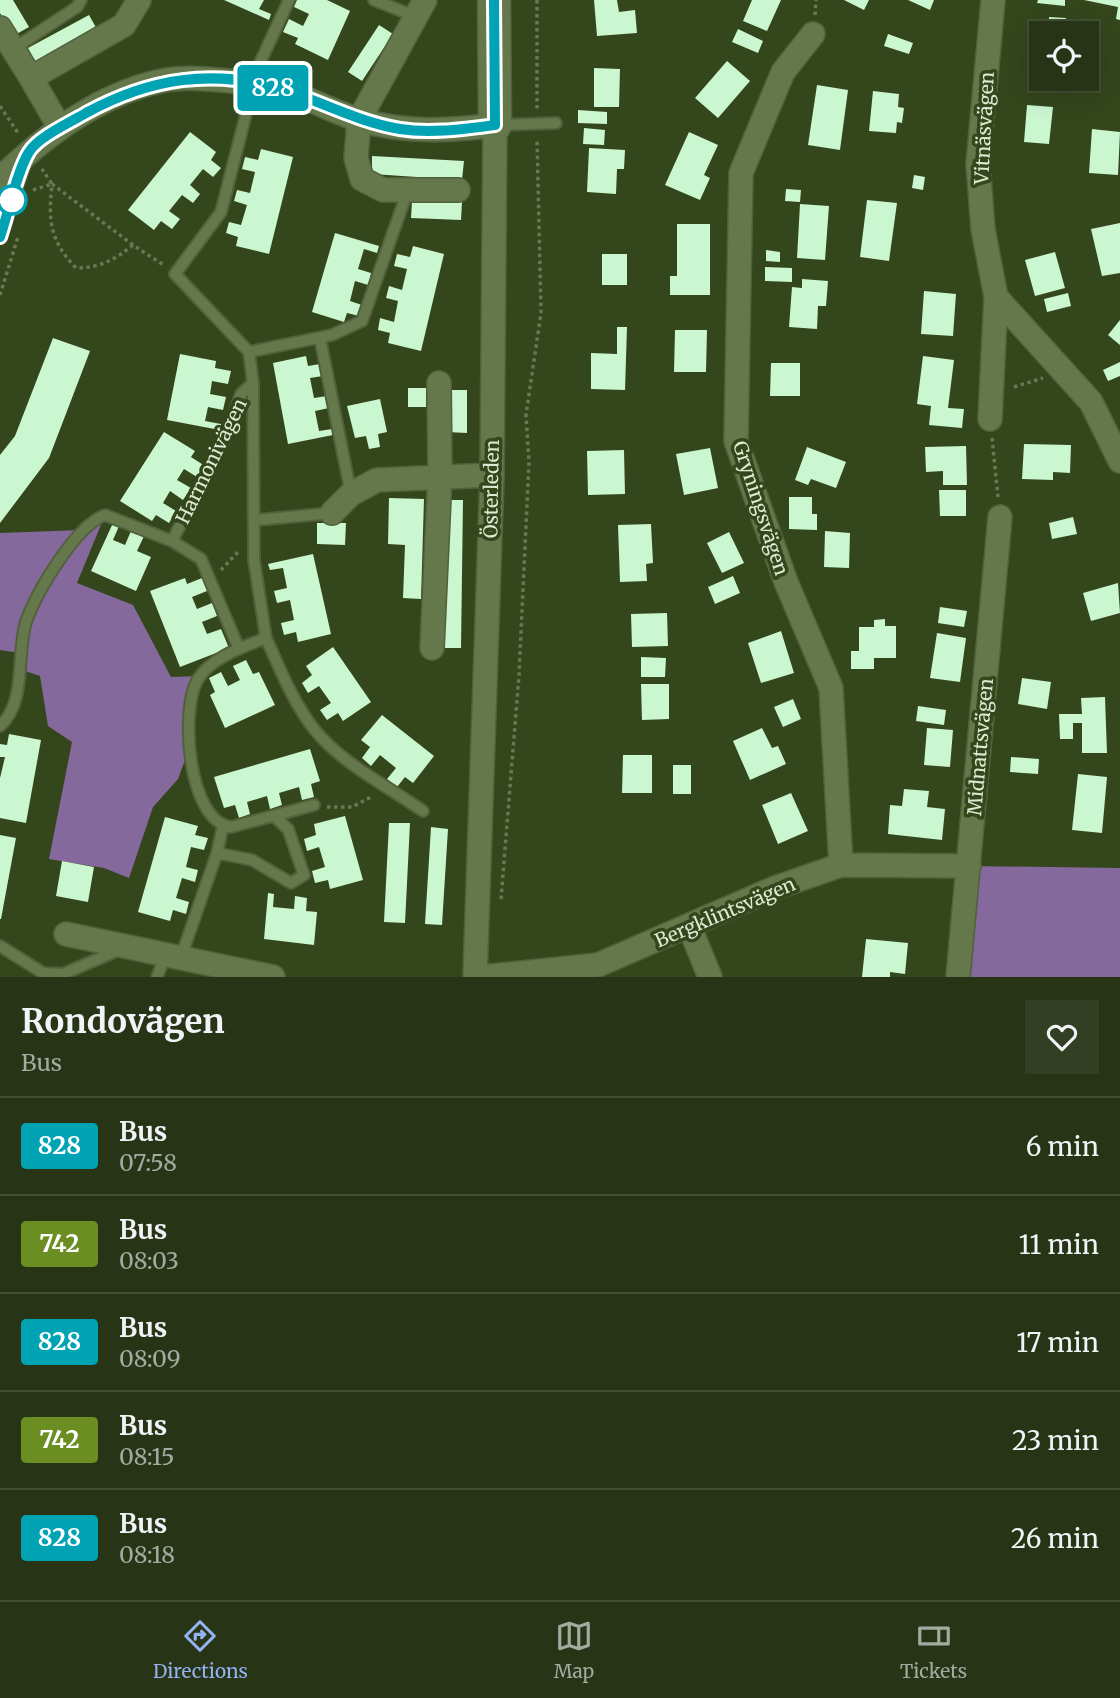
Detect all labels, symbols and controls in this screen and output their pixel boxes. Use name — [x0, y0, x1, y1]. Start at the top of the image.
map controls — [1029, 21, 1099, 91]
button: locate — [1029, 21, 1099, 91]
line badge: 828 — [233, 65, 313, 111]
street label: Vitnäsvägen — [969, 71, 999, 186]
text: 828 — [251, 72, 295, 103]
unlabelled marker — [0, 185, 27, 215]
street label: Harmonivägen — [170, 394, 252, 528]
street label: Gryningsvägen — [728, 438, 794, 579]
street label: Österleden — [478, 439, 504, 538]
street label: Midnattsvägen — [962, 677, 998, 817]
street label: Bergklintsvägen — [651, 871, 799, 952]
button: heart — [1025, 1000, 1099, 1074]
text: Rondovägen — [21, 1001, 225, 1042]
text: Bus — [21, 1048, 62, 1077]
text: Bus — [119, 1115, 167, 1148]
text: 828 — [38, 1130, 81, 1161]
text: 6 min — [1026, 1130, 1099, 1163]
text: 07:58 — [119, 1148, 177, 1177]
text: Bus — [119, 1213, 167, 1246]
text: 742 — [39, 1228, 80, 1259]
text: 11 min — [1019, 1228, 1099, 1261]
text: 08:03 — [119, 1246, 179, 1275]
text: Bus — [119, 1311, 167, 1344]
text: 828 — [38, 1326, 81, 1357]
text: 17 min — [1016, 1326, 1099, 1359]
text: 08:09 — [119, 1344, 181, 1373]
text: Bus — [119, 1409, 167, 1442]
text: 742 — [39, 1424, 80, 1455]
text: 23 min — [1012, 1424, 1099, 1457]
text: 08:15 — [119, 1442, 175, 1471]
text: Bus — [119, 1507, 167, 1540]
text: 828 — [38, 1522, 81, 1553]
text: 26 min — [1011, 1522, 1099, 1555]
text: 08:18 — [119, 1540, 175, 1569]
tab: Directions — [153, 1617, 248, 1683]
tab: Map — [554, 1617, 594, 1683]
tab: Tickets — [900, 1617, 967, 1683]

